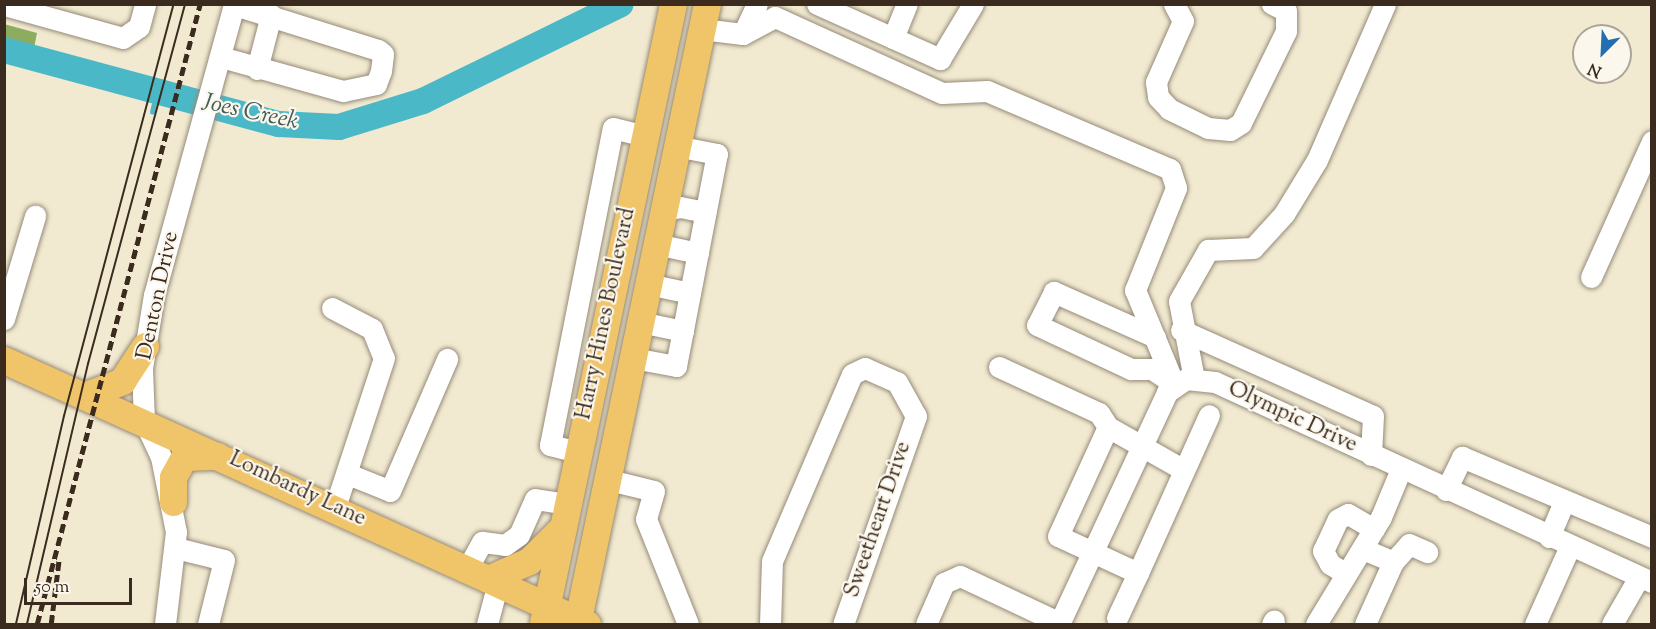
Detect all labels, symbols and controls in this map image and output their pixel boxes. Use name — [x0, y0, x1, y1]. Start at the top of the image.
north arrow — [1572, 24, 1632, 84]
text: N — [1585, 56, 1606, 82]
water label: Joes Creek — [199, 89, 301, 137]
street label: Harry Hines Boulevard — [572, 206, 642, 422]
street label: Denton Drive — [133, 229, 185, 363]
street label: Olympic Drive — [1223, 377, 1361, 459]
street label: Sweetheart Drive — [840, 439, 918, 601]
street label: Lombardy Lane — [224, 447, 370, 533]
scale bar — [27, 566, 135, 604]
text: 50 m — [35, 575, 69, 601]

